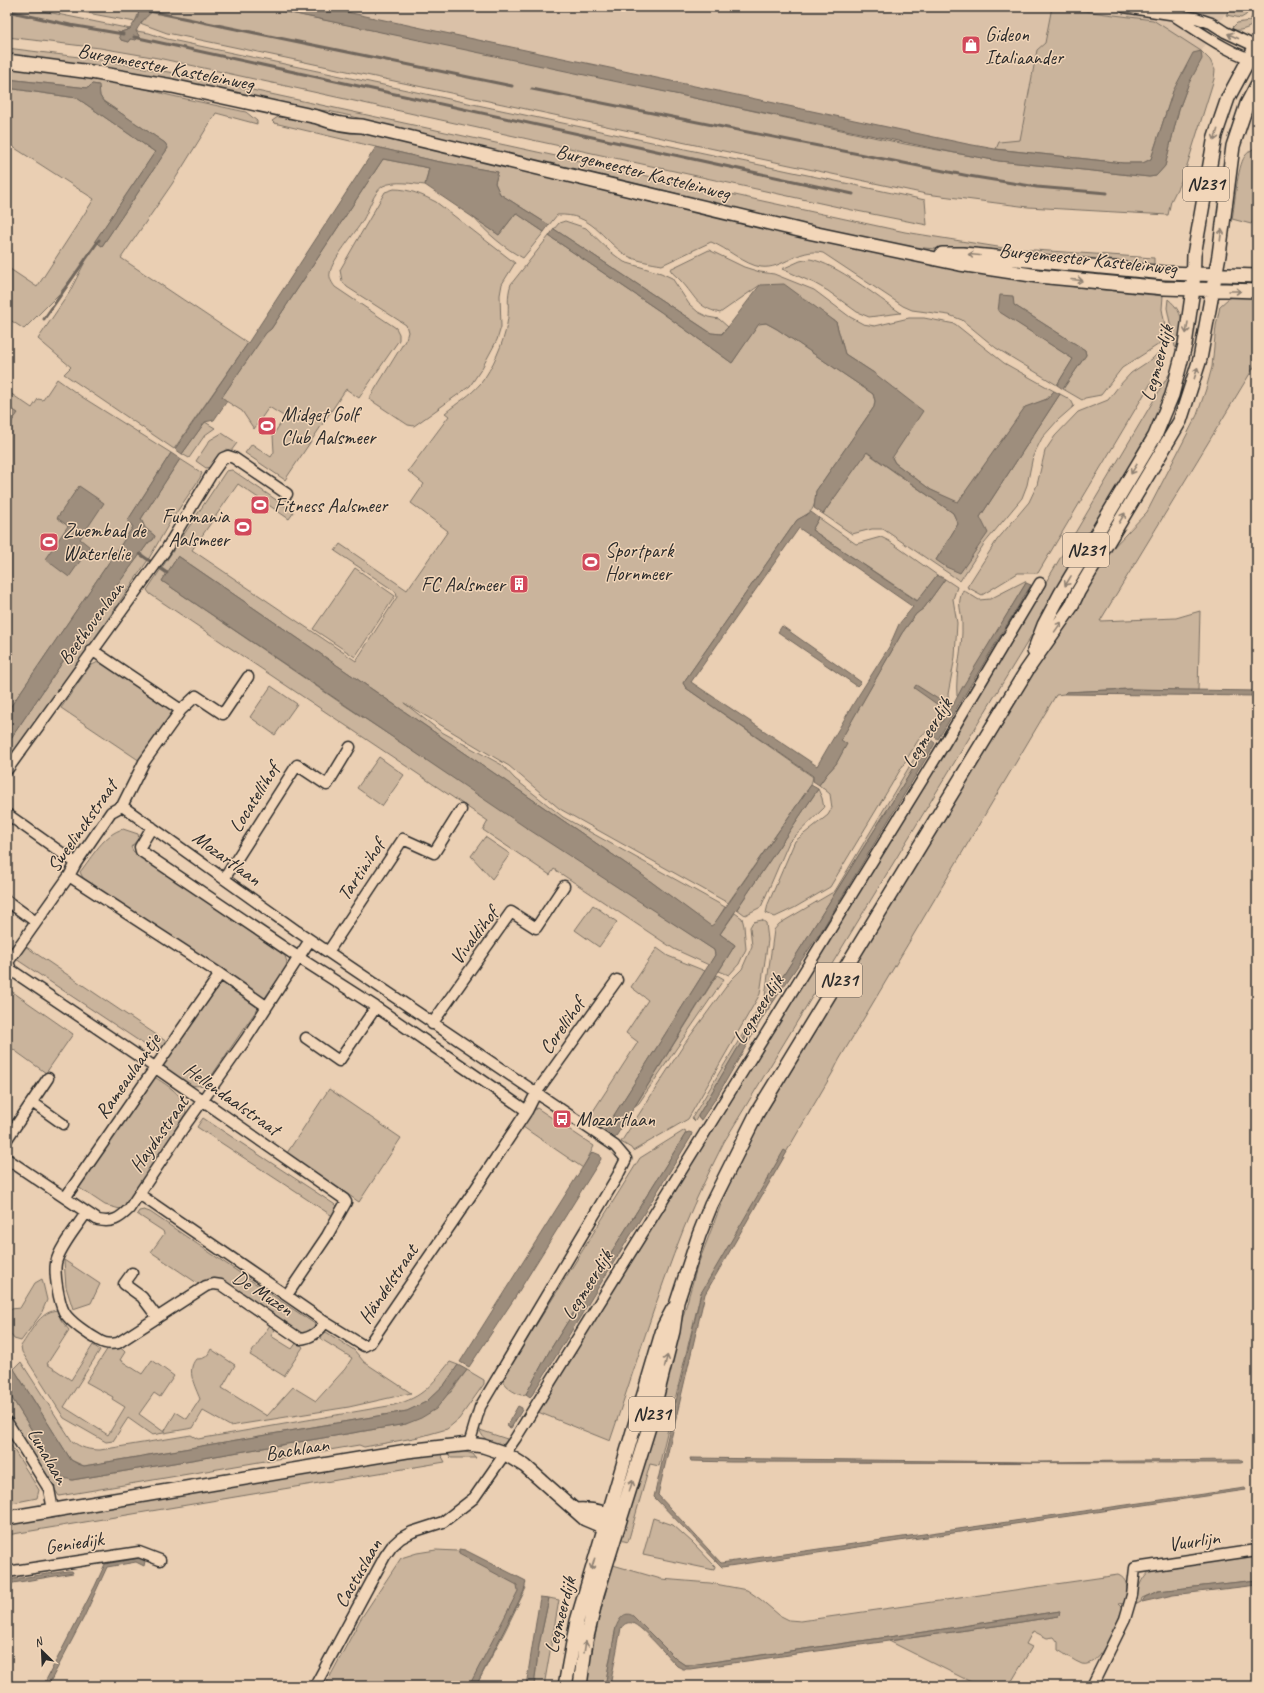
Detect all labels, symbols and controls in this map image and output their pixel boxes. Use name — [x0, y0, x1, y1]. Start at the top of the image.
place label: Gideon Italiaander — [985, 22, 1065, 70]
one-way arrow — [1227, 32, 1239, 39]
shop icon: Gideon Italiaander — [960, 34, 982, 56]
street label: Burgemeester Kasteleinweg — [76, 38, 258, 97]
one-way arrow — [1212, 128, 1219, 141]
street label: Burgemeester Kasteleinweg — [553, 138, 735, 206]
road number: N231 — [1183, 167, 1229, 201]
one-way arrow — [1217, 229, 1225, 242]
street label: Burgemeester Kasteleinweg — [998, 237, 1180, 281]
one-way arrow — [968, 251, 981, 259]
one-way arrow — [1070, 276, 1083, 283]
one-way arrow — [1228, 287, 1241, 295]
street label: Legmeerdijk — [1135, 321, 1180, 404]
one-way arrow — [1183, 321, 1191, 334]
one-way arrow — [1193, 367, 1200, 380]
place label: Midget Golf Club Aalsmeer — [281, 402, 377, 450]
sports icon: Midget Golf Club Aalsmeer — [256, 415, 278, 437]
one-way arrow — [1130, 463, 1138, 474]
place label: Fitness Aalsmeer — [274, 493, 389, 518]
sports icon: Fitness Aalsmeer — [249, 494, 271, 516]
place label: Funmania Aalsmeer — [162, 504, 231, 552]
one-way arrow — [1118, 513, 1126, 524]
sports icon: Funmania Aalsmeer — [232, 516, 254, 538]
place label: Zwembad de Waterlelie — [63, 518, 147, 566]
sports icon: Zwembad de Waterlelie — [38, 531, 60, 553]
road number: N231 — [1063, 533, 1109, 567]
place label: Sportpark Hornmeer — [605, 538, 675, 586]
sports icon: Sportpark Hornmeer — [580, 551, 602, 573]
place label: FC Aalsmeer — [421, 572, 507, 597]
building icon: FC Aalsmeer — [508, 573, 530, 595]
one-way arrow — [1064, 575, 1072, 587]
street label: Beethovenlaan — [52, 576, 130, 670]
one-way arrow — [1054, 622, 1062, 633]
street label: Legmeerdijk — [896, 692, 959, 773]
street label: Locatellihof — [223, 755, 288, 837]
street label: Sweelinckstraat — [41, 772, 125, 877]
street label: Mozartlaan — [188, 825, 267, 892]
street label: Tartinihof — [331, 831, 393, 905]
street label: Vivaldihof — [444, 899, 506, 970]
road number: N231 — [816, 963, 862, 997]
street label: Legmeerdijk — [727, 968, 790, 1049]
street label: Corellihof — [534, 990, 593, 1059]
street label: Rameaulaantje — [90, 1027, 167, 1123]
street label: Hellendaalstraat — [179, 1057, 288, 1143]
street label: Haydnstraat — [124, 1089, 196, 1177]
place label: Mozartlaan — [576, 1107, 656, 1132]
bus stop icon: Mozartlaan — [551, 1108, 573, 1130]
street label: Händelstraat — [352, 1238, 425, 1328]
street label: Legmeerdijk — [556, 1244, 619, 1325]
street label: De Muzen — [228, 1264, 299, 1322]
one-way arrow — [662, 1355, 670, 1368]
road number: N231 — [629, 1397, 675, 1431]
street label: Lunalaan — [22, 1423, 75, 1490]
street label: Bachlaan — [263, 1431, 332, 1466]
one-way arrow — [628, 1480, 635, 1493]
street label: Vuurlijn — [1167, 1525, 1222, 1557]
street label: Geniedijk — [43, 1526, 107, 1560]
street label: Cactuslaan — [328, 1533, 388, 1612]
one-way arrow — [589, 1558, 596, 1571]
street label: Legmeerdijk — [538, 1573, 582, 1656]
north arrow — [22, 1631, 62, 1671]
text: N — [32, 1633, 46, 1650]
one-way arrow — [582, 1641, 590, 1654]

